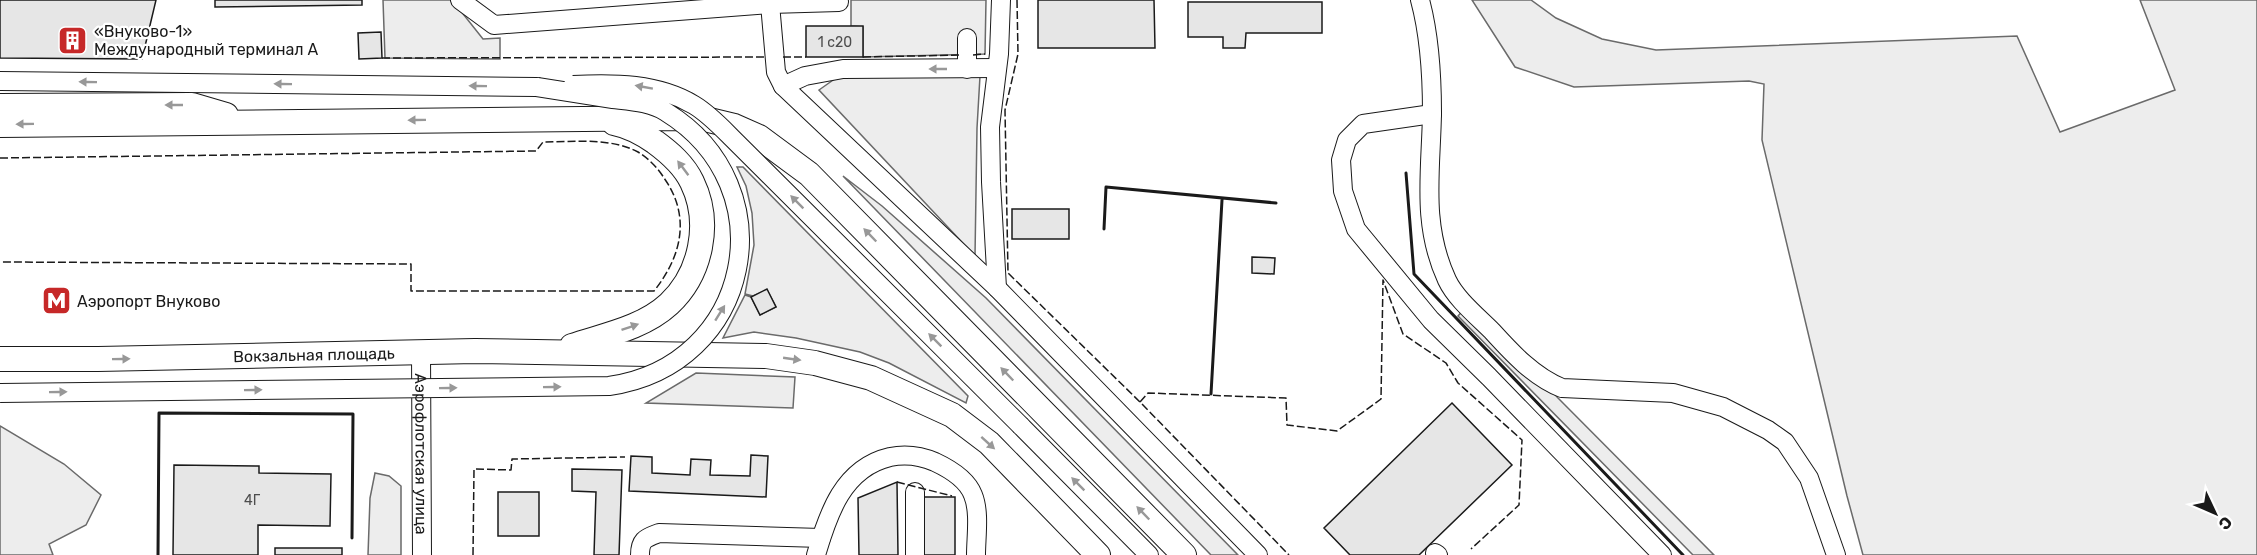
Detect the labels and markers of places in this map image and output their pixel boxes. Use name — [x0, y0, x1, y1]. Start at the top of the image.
place label: «Внуково-1» Международный терминал А — [94, 22, 319, 59]
building icon: «Внуково-1» Международный терминал А — [57, 24, 89, 56]
metro station icon: Аэропорт Внуково — [40, 285, 72, 317]
place label: Аэропорт Внуково — [77, 292, 220, 311]

